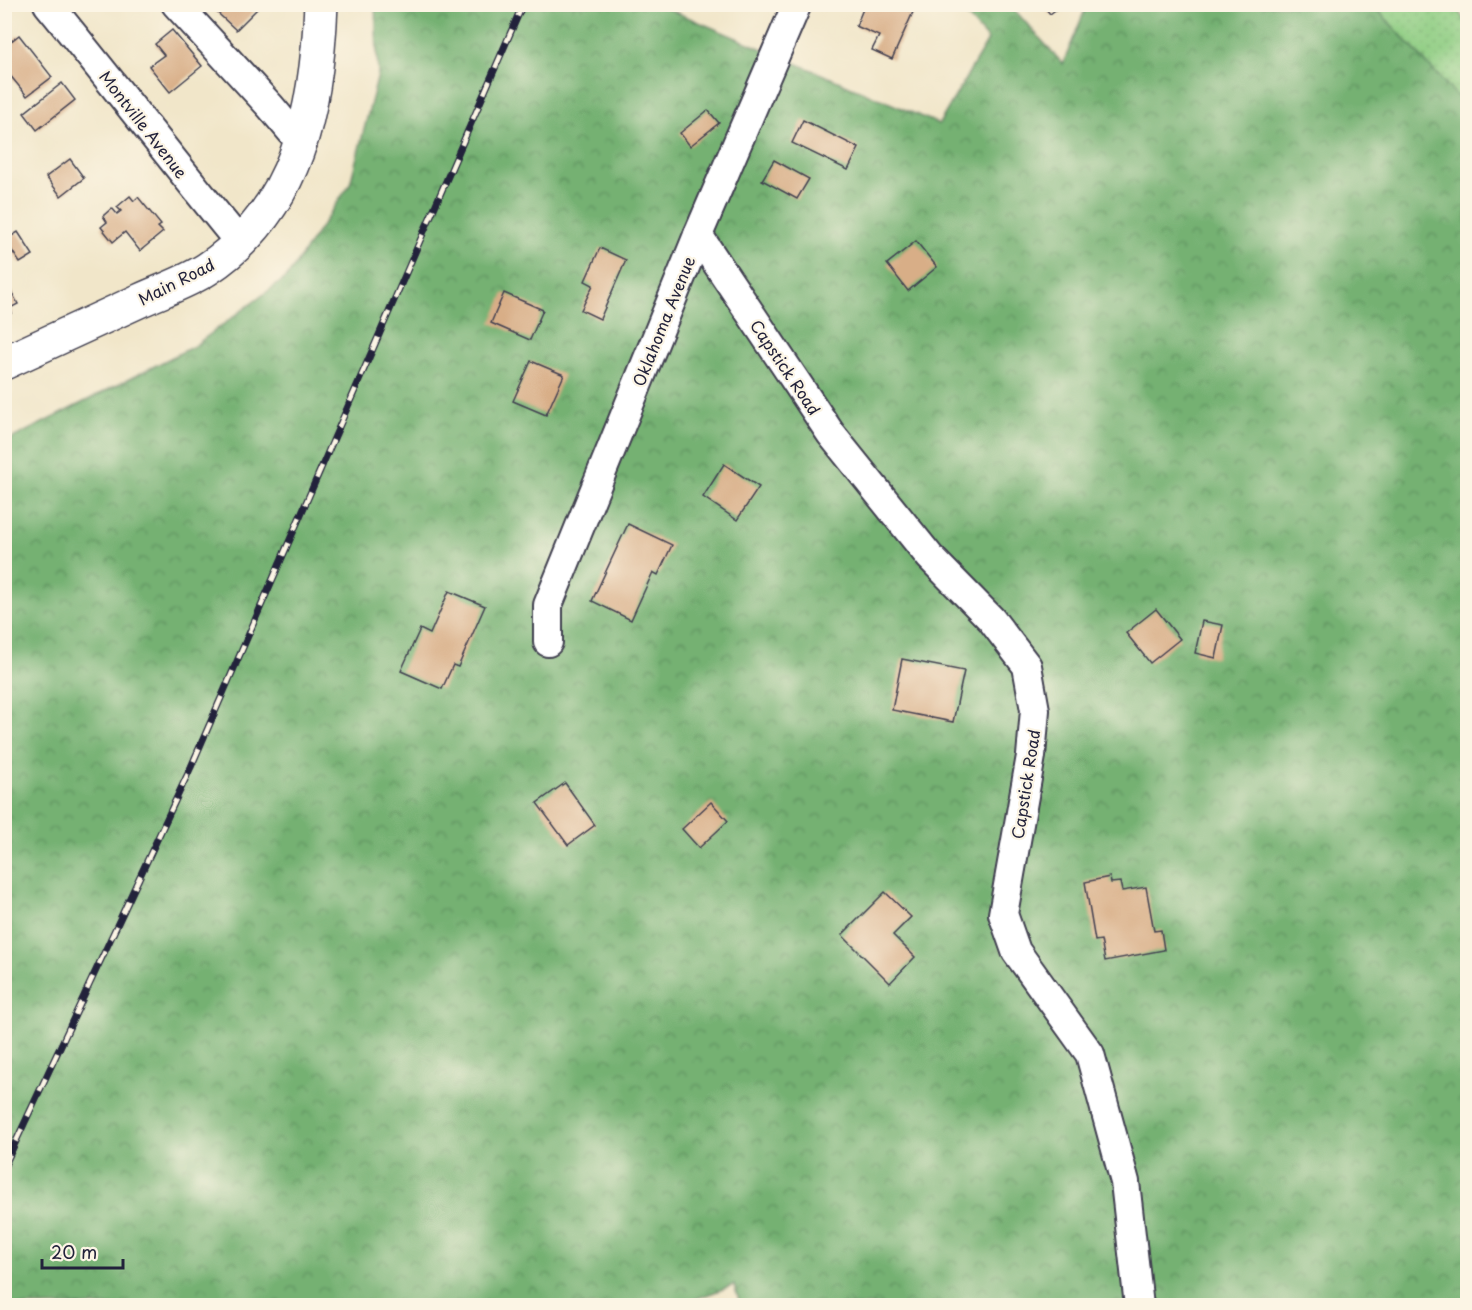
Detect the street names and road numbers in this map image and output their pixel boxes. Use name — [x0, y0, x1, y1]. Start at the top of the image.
street label: Montville Avenue — [94, 65, 194, 183]
street label: Main Road — [134, 251, 218, 311]
street label: Oklahoma Avenue — [626, 252, 700, 390]
street label: Capstick Road — [745, 314, 827, 420]
street label: Capstick Road — [1005, 728, 1045, 840]

